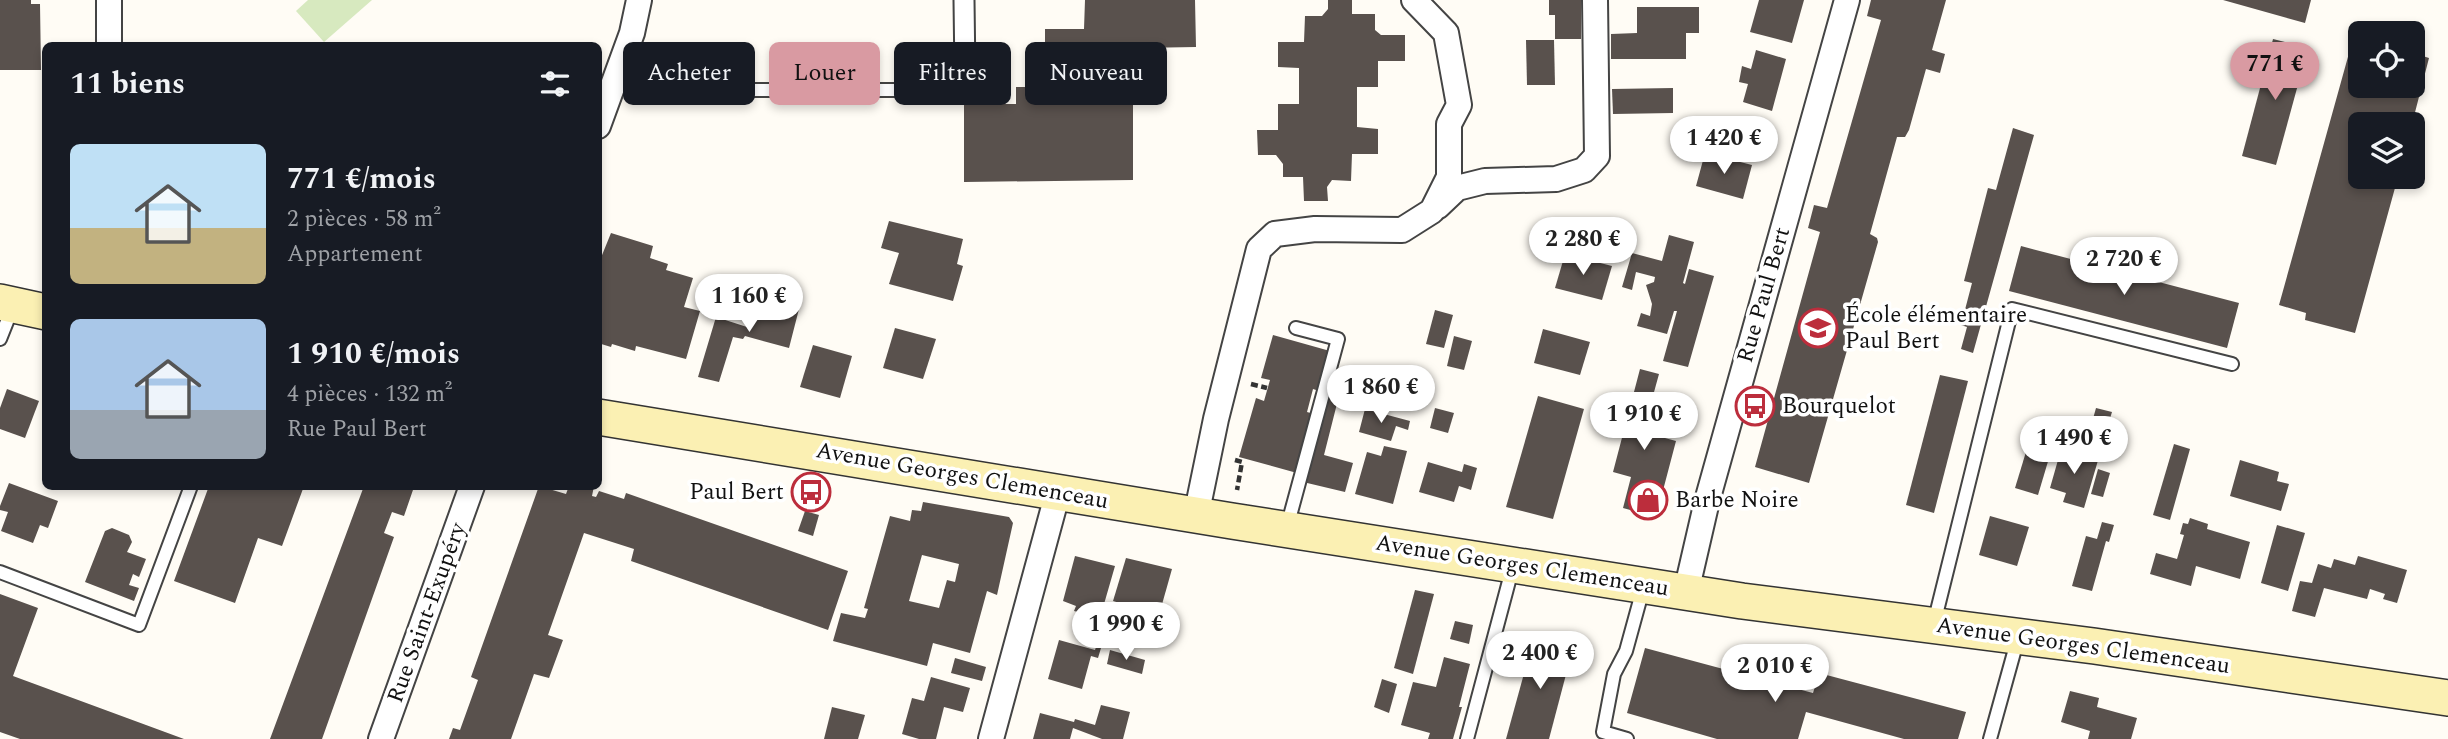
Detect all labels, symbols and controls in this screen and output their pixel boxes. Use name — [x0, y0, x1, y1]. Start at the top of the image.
map controls — [2348, 21, 2425, 189]
button: locate — [2348, 21, 2425, 98]
chip: Acheter — [623, 42, 755, 105]
chip: Louer — [769, 42, 880, 105]
chip: Filtres — [894, 42, 1011, 105]
chip: Nouveau — [1025, 42, 1167, 105]
pin: 771 € — [2226, 42, 2324, 102]
text: 771 € — [2246, 47, 2304, 82]
text: 11 biens — [70, 61, 185, 107]
icon: filters — [536, 65, 574, 103]
button: layers — [2348, 112, 2425, 189]
pin: 1 420 € — [1659, 116, 1789, 176]
text: 1 420 € — [1686, 121, 1762, 156]
text: 771 €/mois — [287, 156, 436, 202]
icon: home — [126, 172, 210, 256]
text: 2 pièces · 58 m² — [287, 202, 441, 237]
pin: 2 280 € — [1518, 218, 1648, 277]
text: 2 280 € — [1545, 222, 1621, 257]
street label: Rue Paul Bert — [1728, 223, 1800, 367]
text: Appartement — [287, 237, 423, 272]
pin: 2 720 € — [2059, 238, 2189, 297]
text: 2 720 € — [2086, 242, 2162, 277]
pin: 1 160 € — [684, 274, 814, 334]
text: 1 160 € — [711, 279, 787, 314]
place label: École élémentaire Paul Bert — [1845, 298, 2027, 359]
school or university icon: École élémentaire Paul Bert — [1797, 307, 1839, 349]
text: 1 910 €/mois — [287, 331, 460, 377]
icon: home — [126, 347, 210, 431]
pin: 1 860 € — [1316, 366, 1446, 425]
text: 1 860 € — [1343, 370, 1419, 405]
text: 4 pièces · 132 m² — [287, 377, 452, 412]
bus stop icon: Bourquelot — [1734, 385, 1776, 427]
place label: Bourquelot — [1782, 389, 1896, 424]
pin: 1 910 € — [1579, 392, 1709, 452]
text: 1 910 € — [1606, 397, 1682, 432]
text: Rue Paul Bert — [287, 412, 427, 447]
pin: 1 490 € — [2009, 416, 2139, 476]
text: 1 490 € — [2036, 421, 2112, 456]
street label: Avenue Georges Clemenceau — [813, 433, 1111, 519]
bus stop icon: Paul Bert — [790, 471, 832, 513]
place label: Paul Bert — [689, 475, 784, 510]
shop icon: Barbe Noire — [1627, 479, 1669, 521]
place label: Barbe Noire — [1675, 483, 1799, 518]
street label: Rue Saint-Exupéry — [378, 517, 476, 708]
street label: Avenue Georges Clemenceau — [1373, 526, 1671, 606]
pin: 1 990 € — [1061, 602, 1191, 662]
text: 1 990 € — [1088, 607, 1164, 642]
street label: Avenue Georges Clemenceau — [1934, 608, 2232, 684]
pin: 2 400 € — [1475, 632, 1605, 691]
text: 2 400 € — [1502, 636, 1578, 671]
pin: 2 010 € — [1710, 644, 1840, 704]
text: 2 010 € — [1737, 649, 1813, 684]

